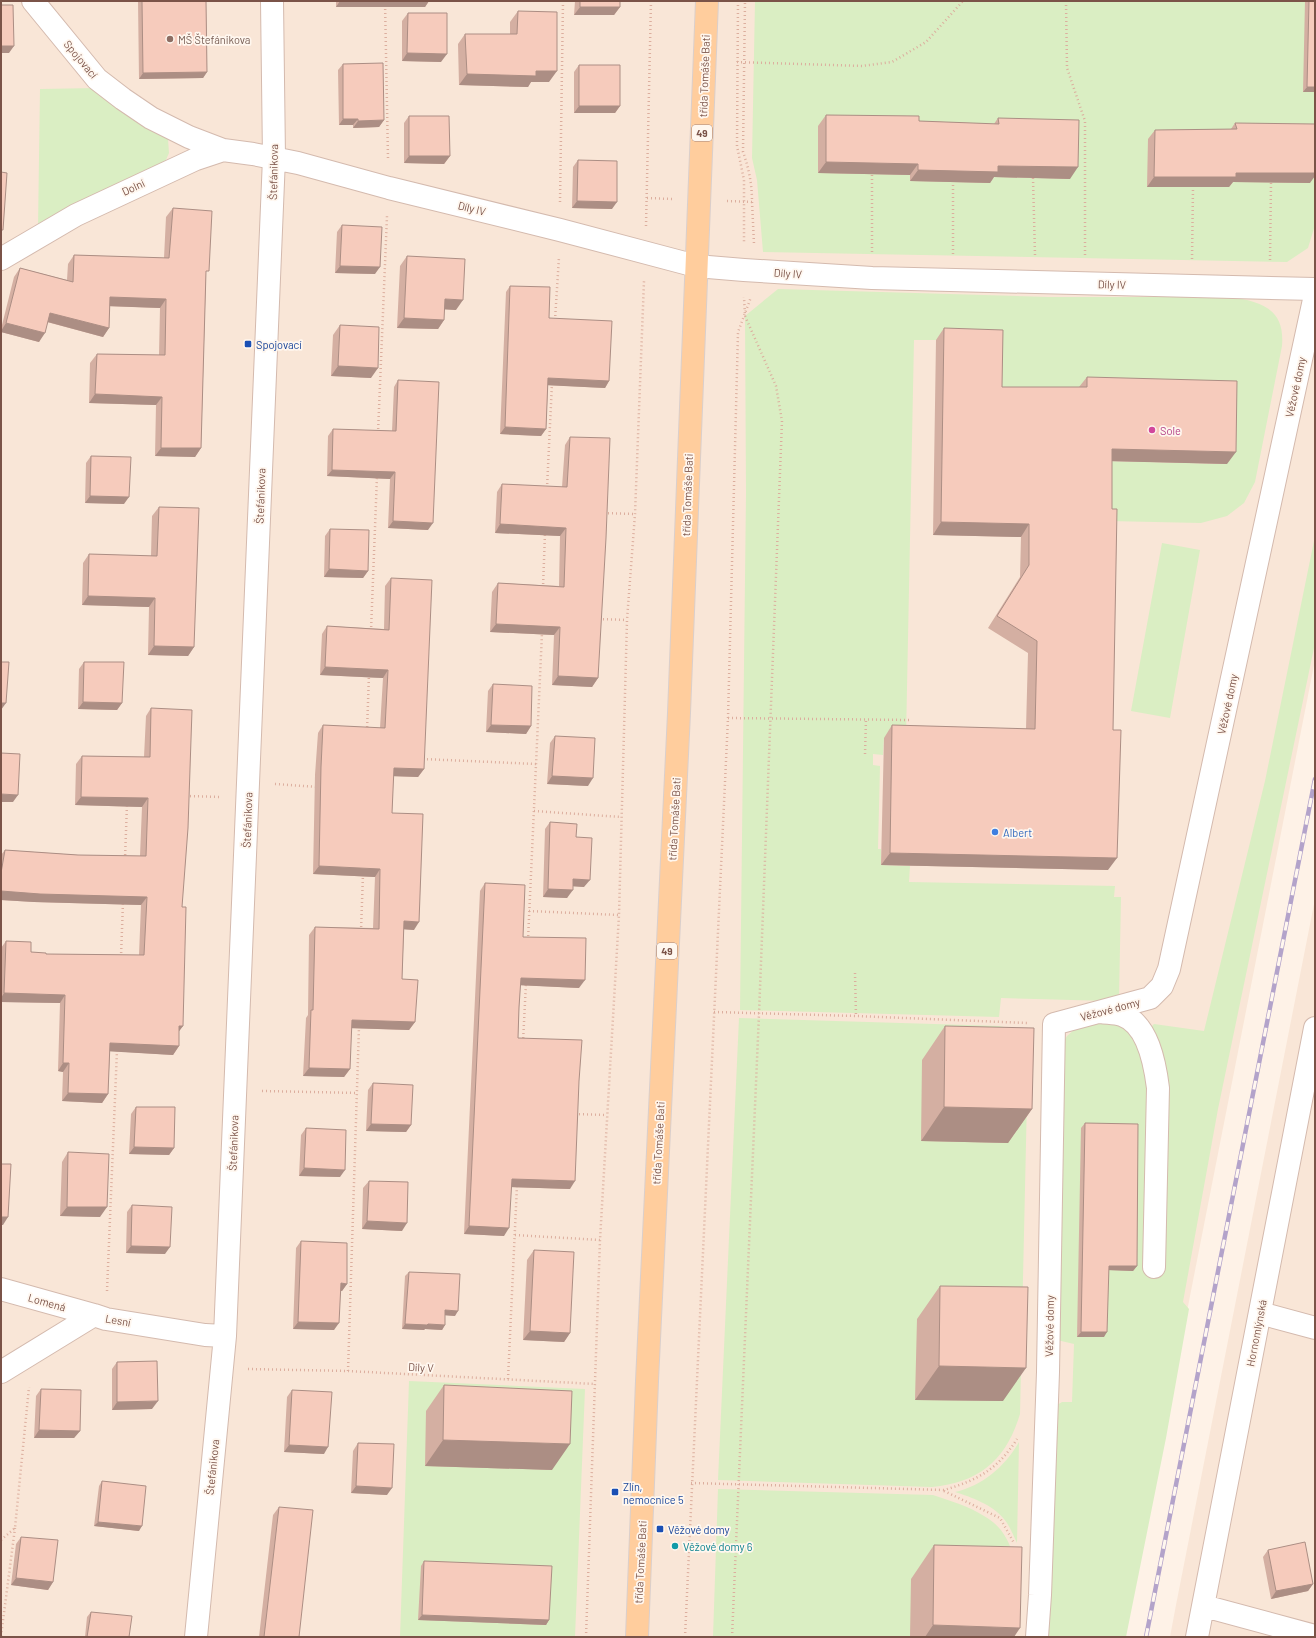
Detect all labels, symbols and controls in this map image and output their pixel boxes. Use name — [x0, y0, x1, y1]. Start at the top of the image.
place label: MŠ Štefánikova — [178, 33, 250, 46]
marker: MŠ Štefánikova — [165, 34, 175, 44]
street label: třída Tomáše Bati — [696, 34, 712, 118]
street label: Spojovací — [61, 37, 101, 81]
road number: 49 — [692, 125, 712, 141]
street label: Štefánikova — [266, 144, 280, 200]
street label: Dolní — [120, 176, 147, 198]
street label: Díly IV — [457, 198, 488, 218]
street label: Díly IV — [773, 266, 803, 281]
street label: Díly IV — [1098, 277, 1127, 291]
place label: Spojovací — [256, 338, 302, 351]
marker: Spojovací — [243, 339, 253, 349]
street label: Věžové domy — [1282, 355, 1308, 419]
place label: Sole — [1160, 424, 1181, 437]
marker: Sole — [1147, 425, 1157, 435]
street label: třída Tomáše Bati — [679, 453, 695, 537]
street label: Štefánikova — [253, 468, 267, 524]
street label: Věžové domy — [1214, 672, 1240, 736]
street label: třída Tomáše Bati — [665, 777, 683, 861]
street label: Štefánikova — [240, 792, 254, 848]
place label: Albert — [1003, 826, 1032, 839]
marker: Albert — [990, 827, 1000, 837]
road number: 49 — [657, 943, 677, 959]
street label: Věžové domy — [1079, 995, 1141, 1023]
street label: třída Tomáše Bati — [649, 1101, 667, 1185]
street label: Štefánikova — [226, 1115, 240, 1171]
street label: Lomená — [27, 1290, 67, 1314]
street label: Věžové domy — [1042, 1295, 1056, 1357]
street label: Hornomlýnská — [1243, 1298, 1269, 1368]
street label: Lesní — [104, 1311, 132, 1329]
street label: Díly V — [408, 1360, 435, 1374]
street label: Štefánikova — [203, 1439, 221, 1495]
place label: Zlín, nemocnice 5 — [623, 1480, 684, 1506]
marker: Zlín, nemocnice 5 — [610, 1487, 620, 1497]
street label: třída Tomáše Bati — [631, 1520, 649, 1604]
place label: Věžové domy — [668, 1523, 730, 1536]
marker: Věžové domy — [655, 1524, 665, 1534]
place label: Věžové domy 6 — [683, 1540, 753, 1553]
marker: Věžové domy 6 — [670, 1541, 680, 1551]

